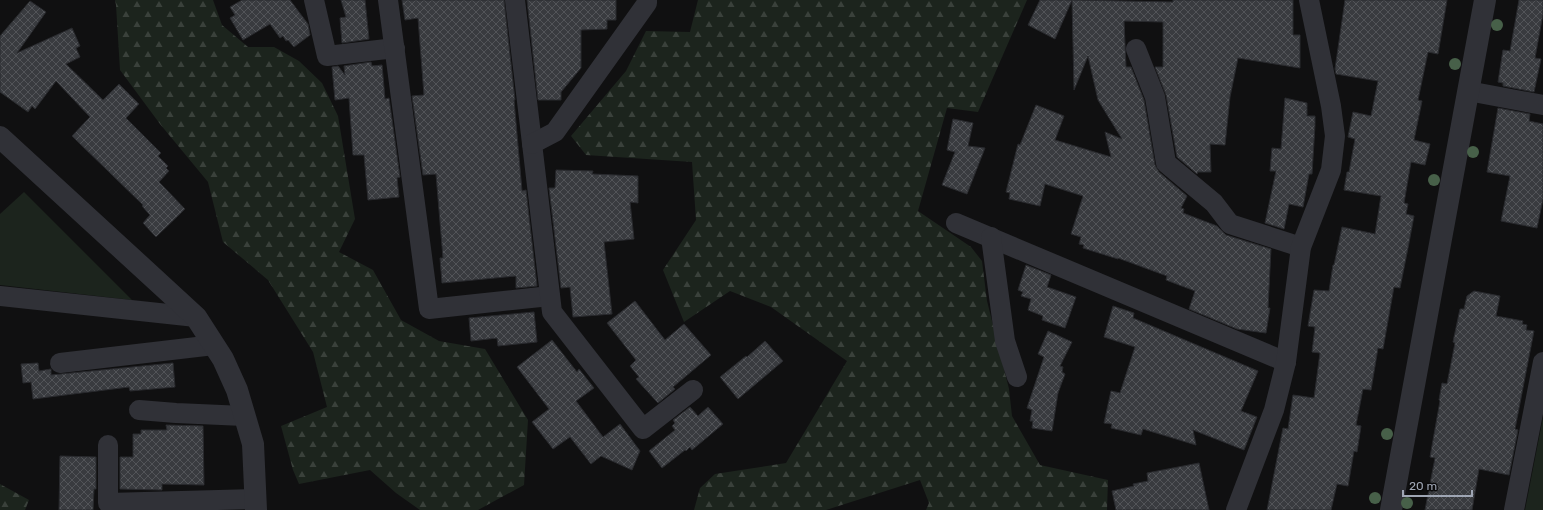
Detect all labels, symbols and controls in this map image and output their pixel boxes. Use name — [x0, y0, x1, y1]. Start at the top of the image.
scale bar — [1403, 472, 1472, 498]
text: 20 m — [1409, 479, 1437, 493]

